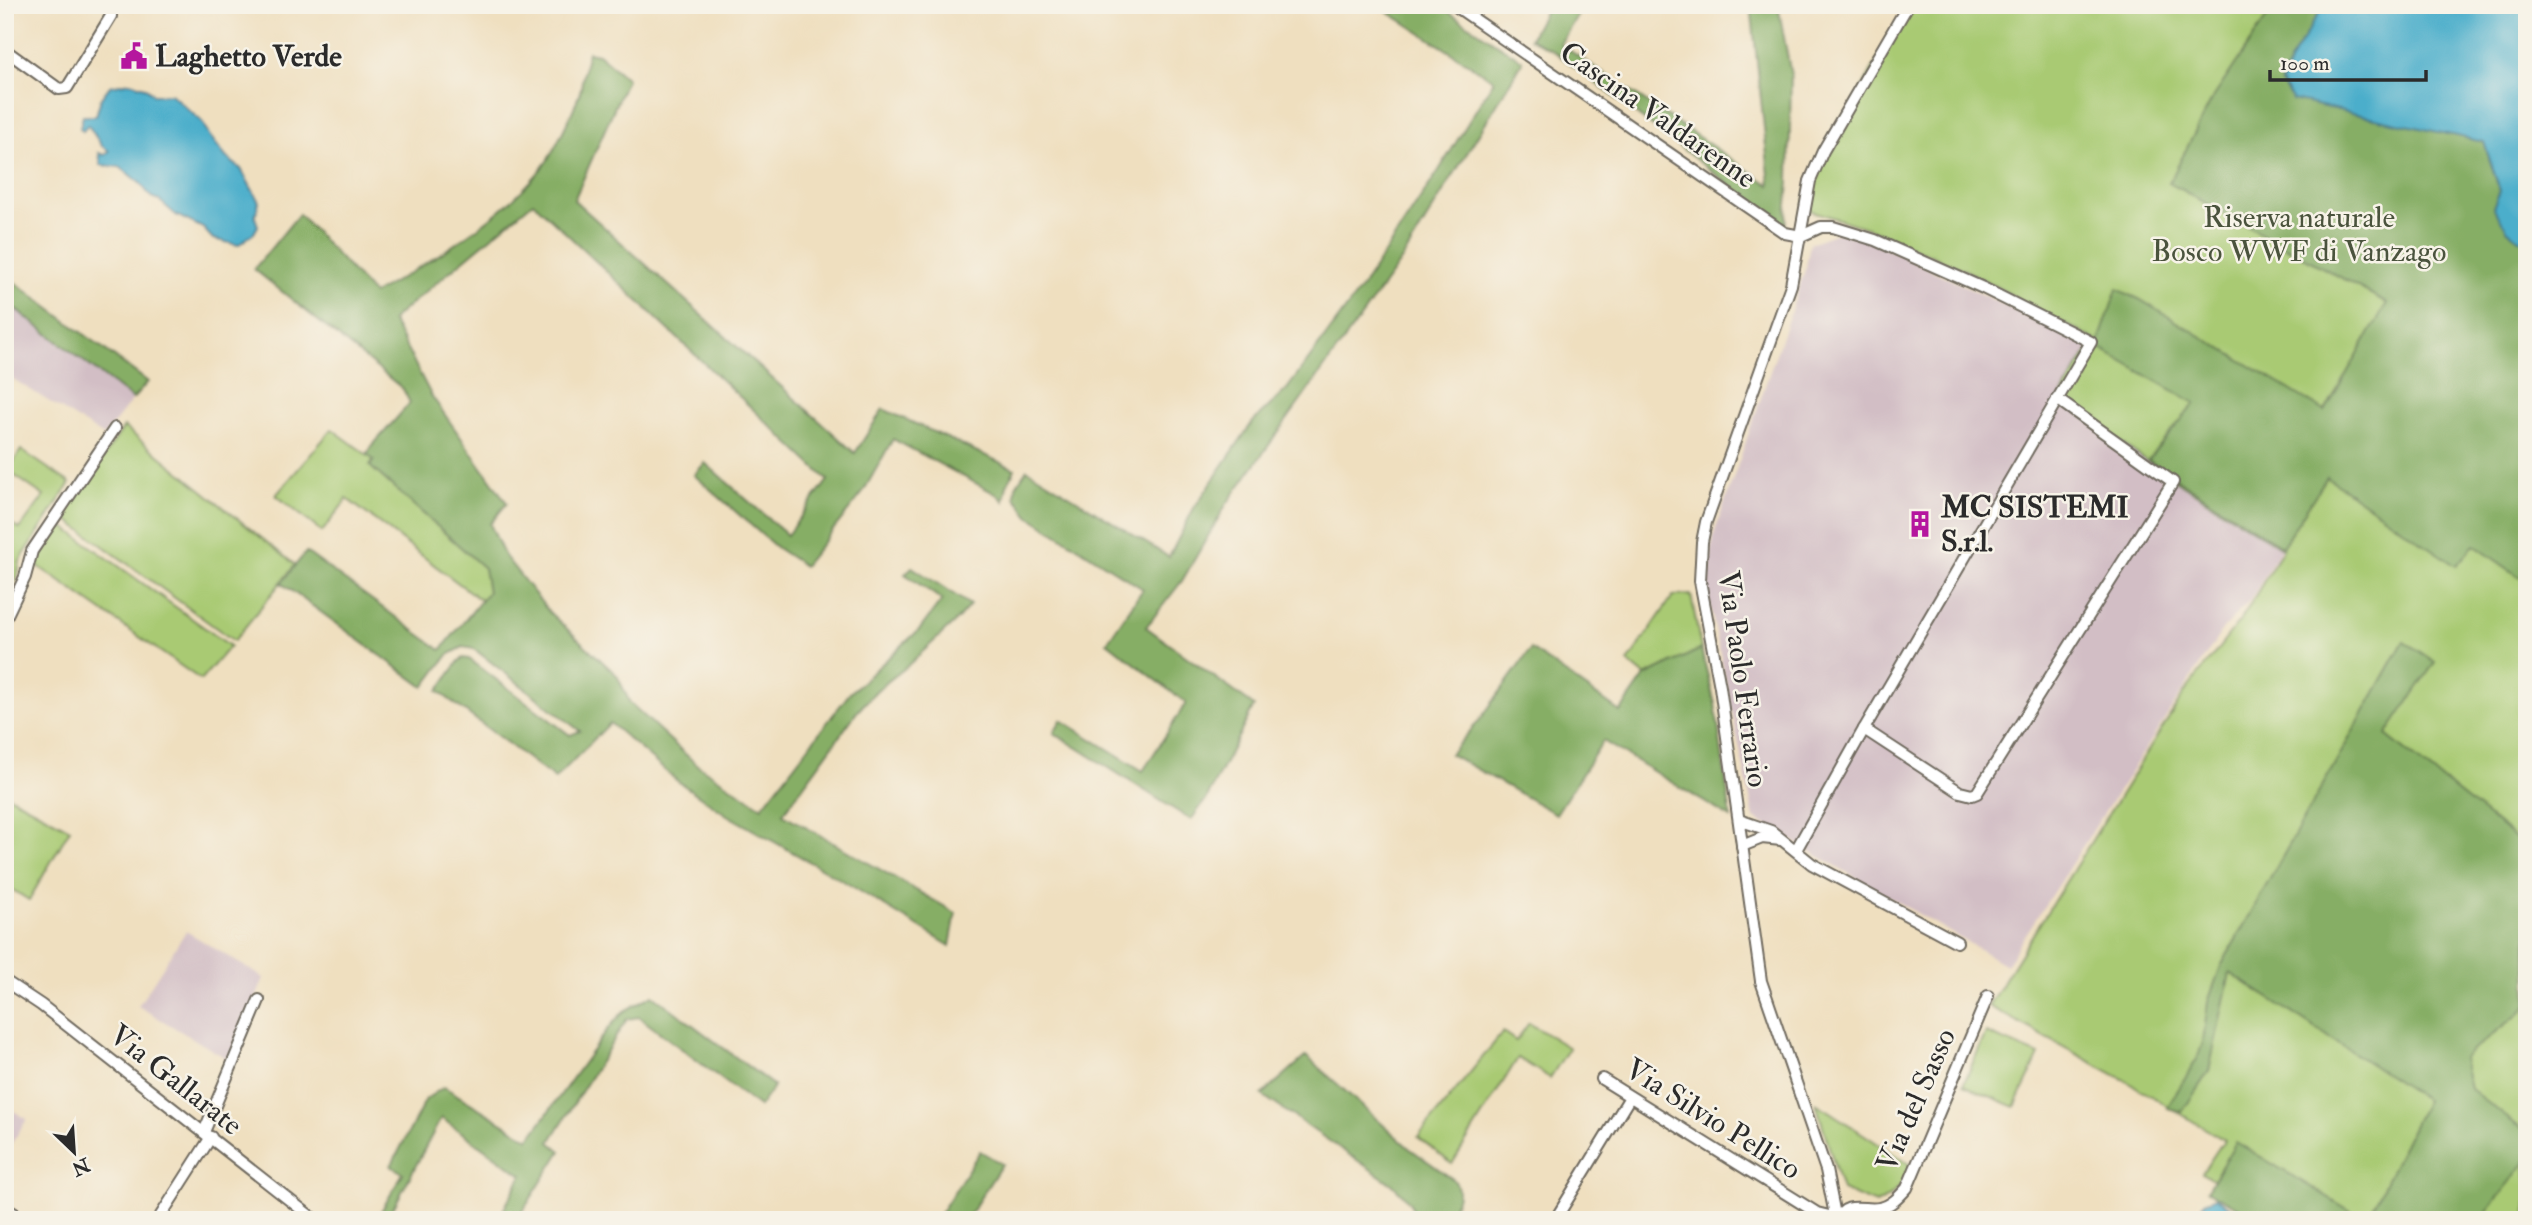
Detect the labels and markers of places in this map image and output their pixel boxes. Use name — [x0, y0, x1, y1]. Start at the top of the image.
place label: Laghetto Verde — [155, 38, 342, 75]
public building icon: Laghetto Verde — [119, 41, 149, 71]
place label: MC SISTEMI S.r.l. — [1940, 489, 2129, 560]
building icon: MC SISTEMI S.r.l. — [1905, 509, 1935, 539]

